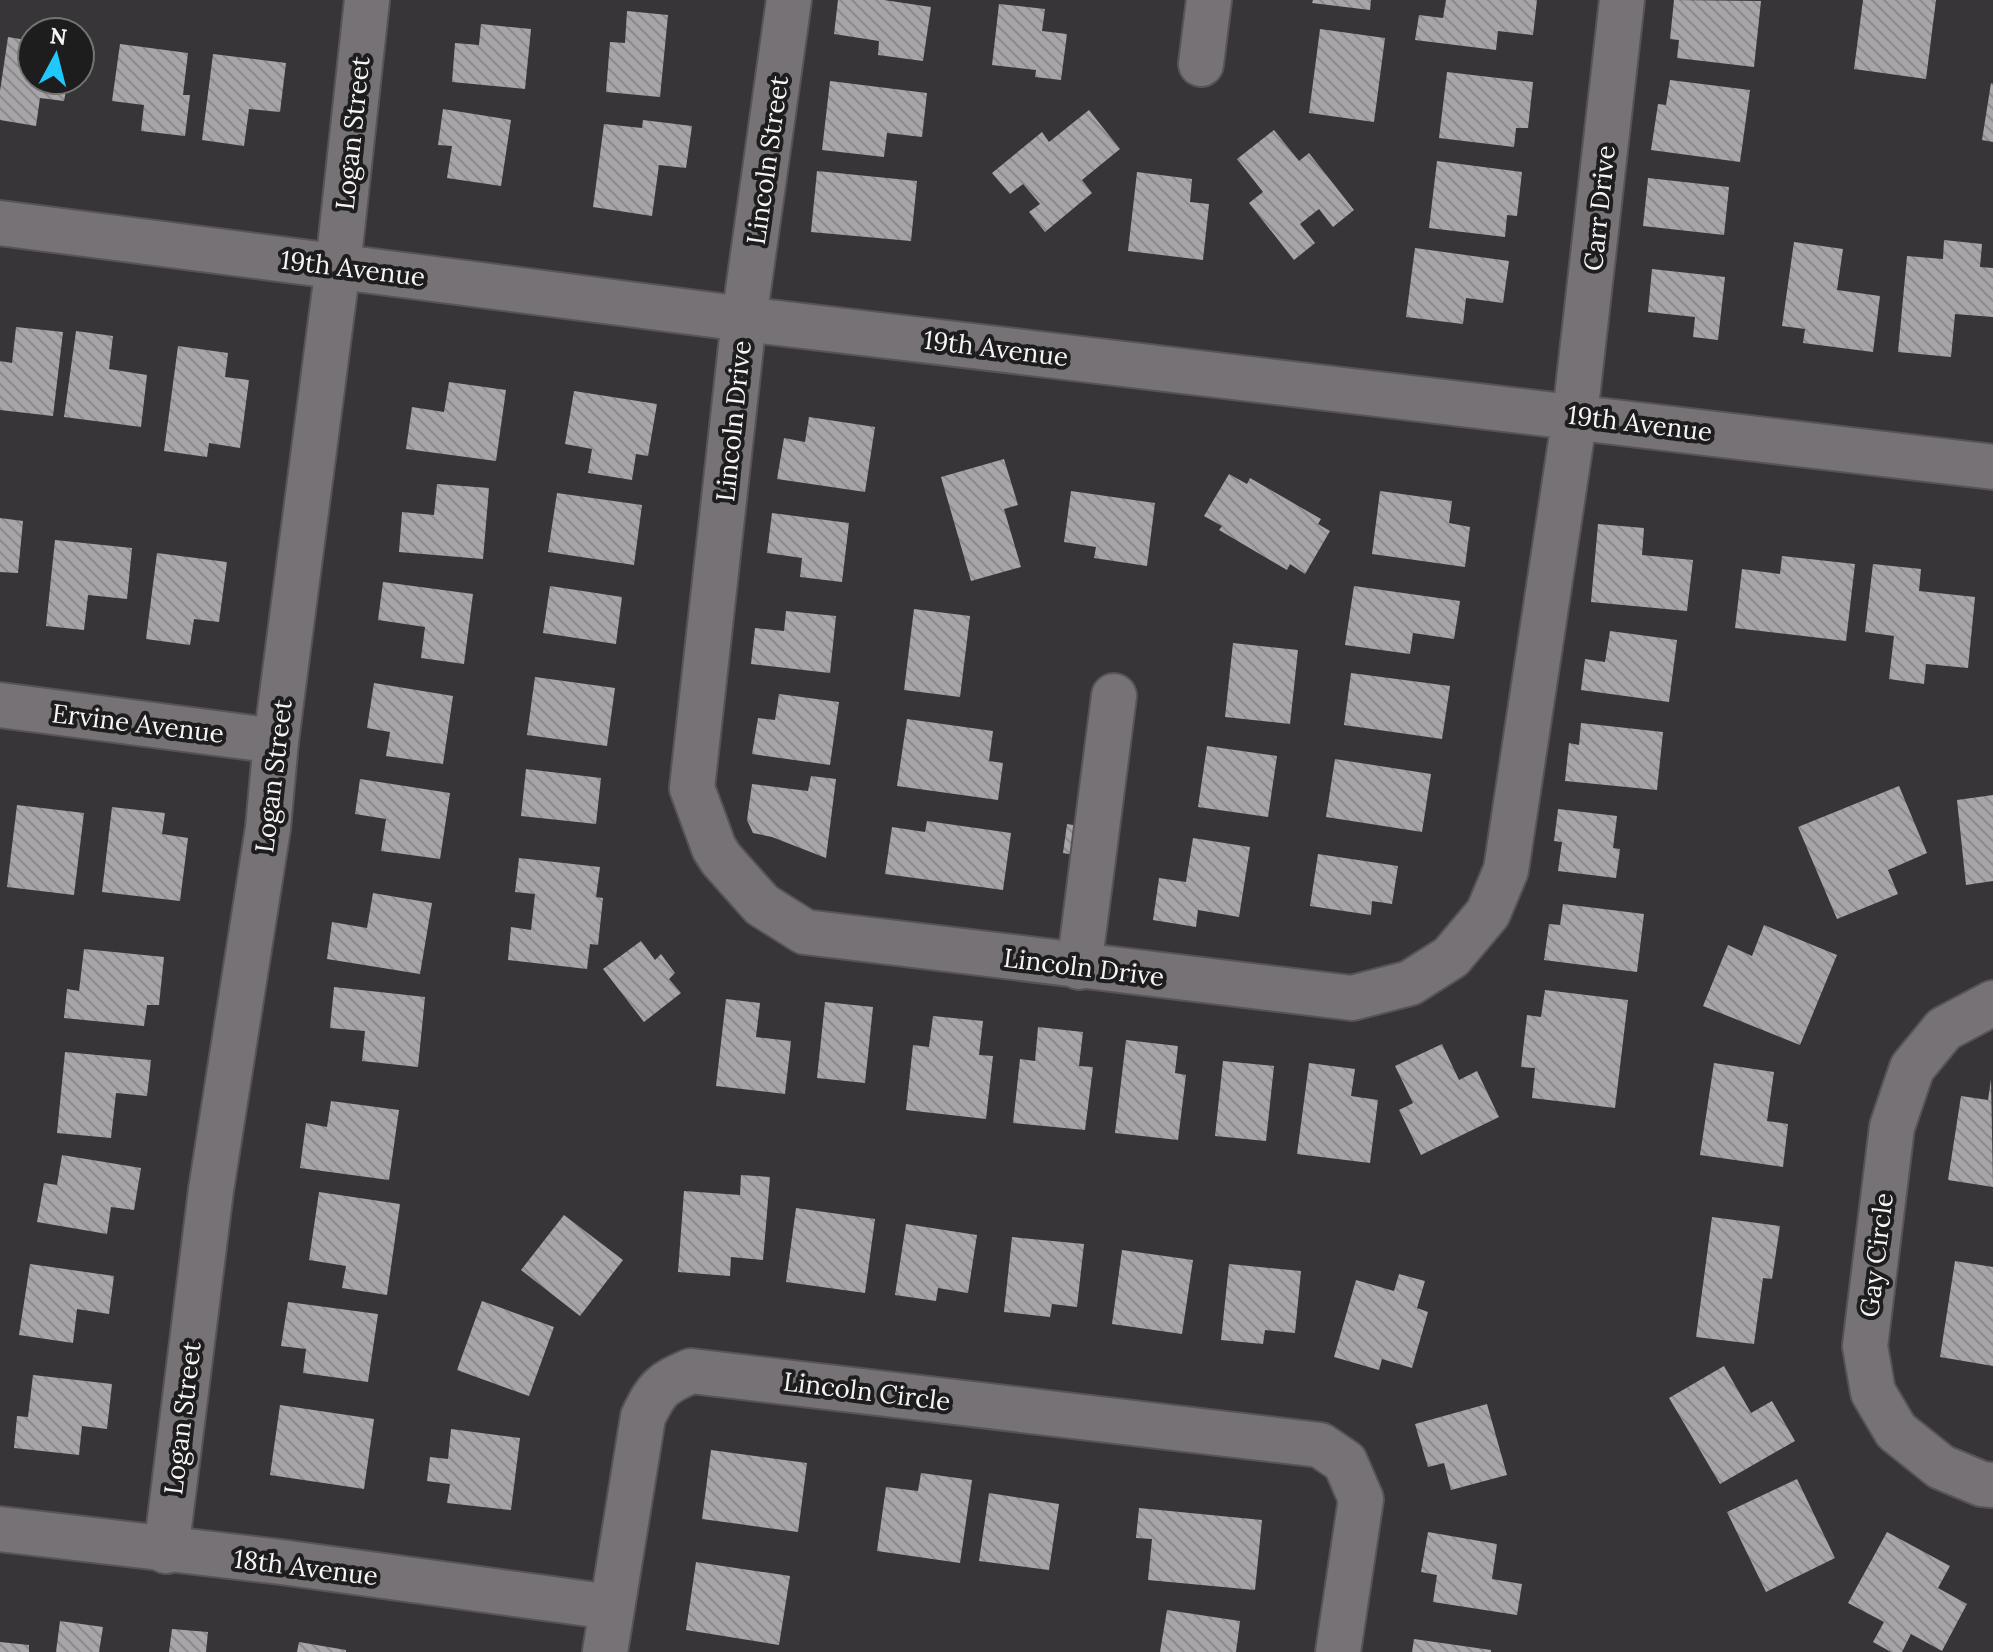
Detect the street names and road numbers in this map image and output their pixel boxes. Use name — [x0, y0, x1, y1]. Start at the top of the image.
street label: Logan Street — [328, 55, 376, 211]
street label: Lincoln Street — [739, 73, 795, 247]
street label: Carr Drive — [1576, 144, 1622, 272]
street label: 19th Avenue — [279, 243, 427, 293]
street label: 19th Avenue — [922, 323, 1070, 373]
street label: Lincoln Drive — [708, 339, 758, 503]
street label: 19th Avenue — [1566, 398, 1714, 448]
street label: Ervine Avenue — [50, 696, 226, 750]
street label: Logan Street — [247, 697, 299, 855]
street label: Lincoln Drive — [1002, 941, 1166, 993]
street label: Gay Circle — [1852, 1191, 1900, 1319]
street label: Logan Street — [156, 1339, 208, 1497]
street label: Lincoln Circle — [781, 1364, 953, 1418]
street label: 18th Avenue — [232, 1542, 380, 1592]

